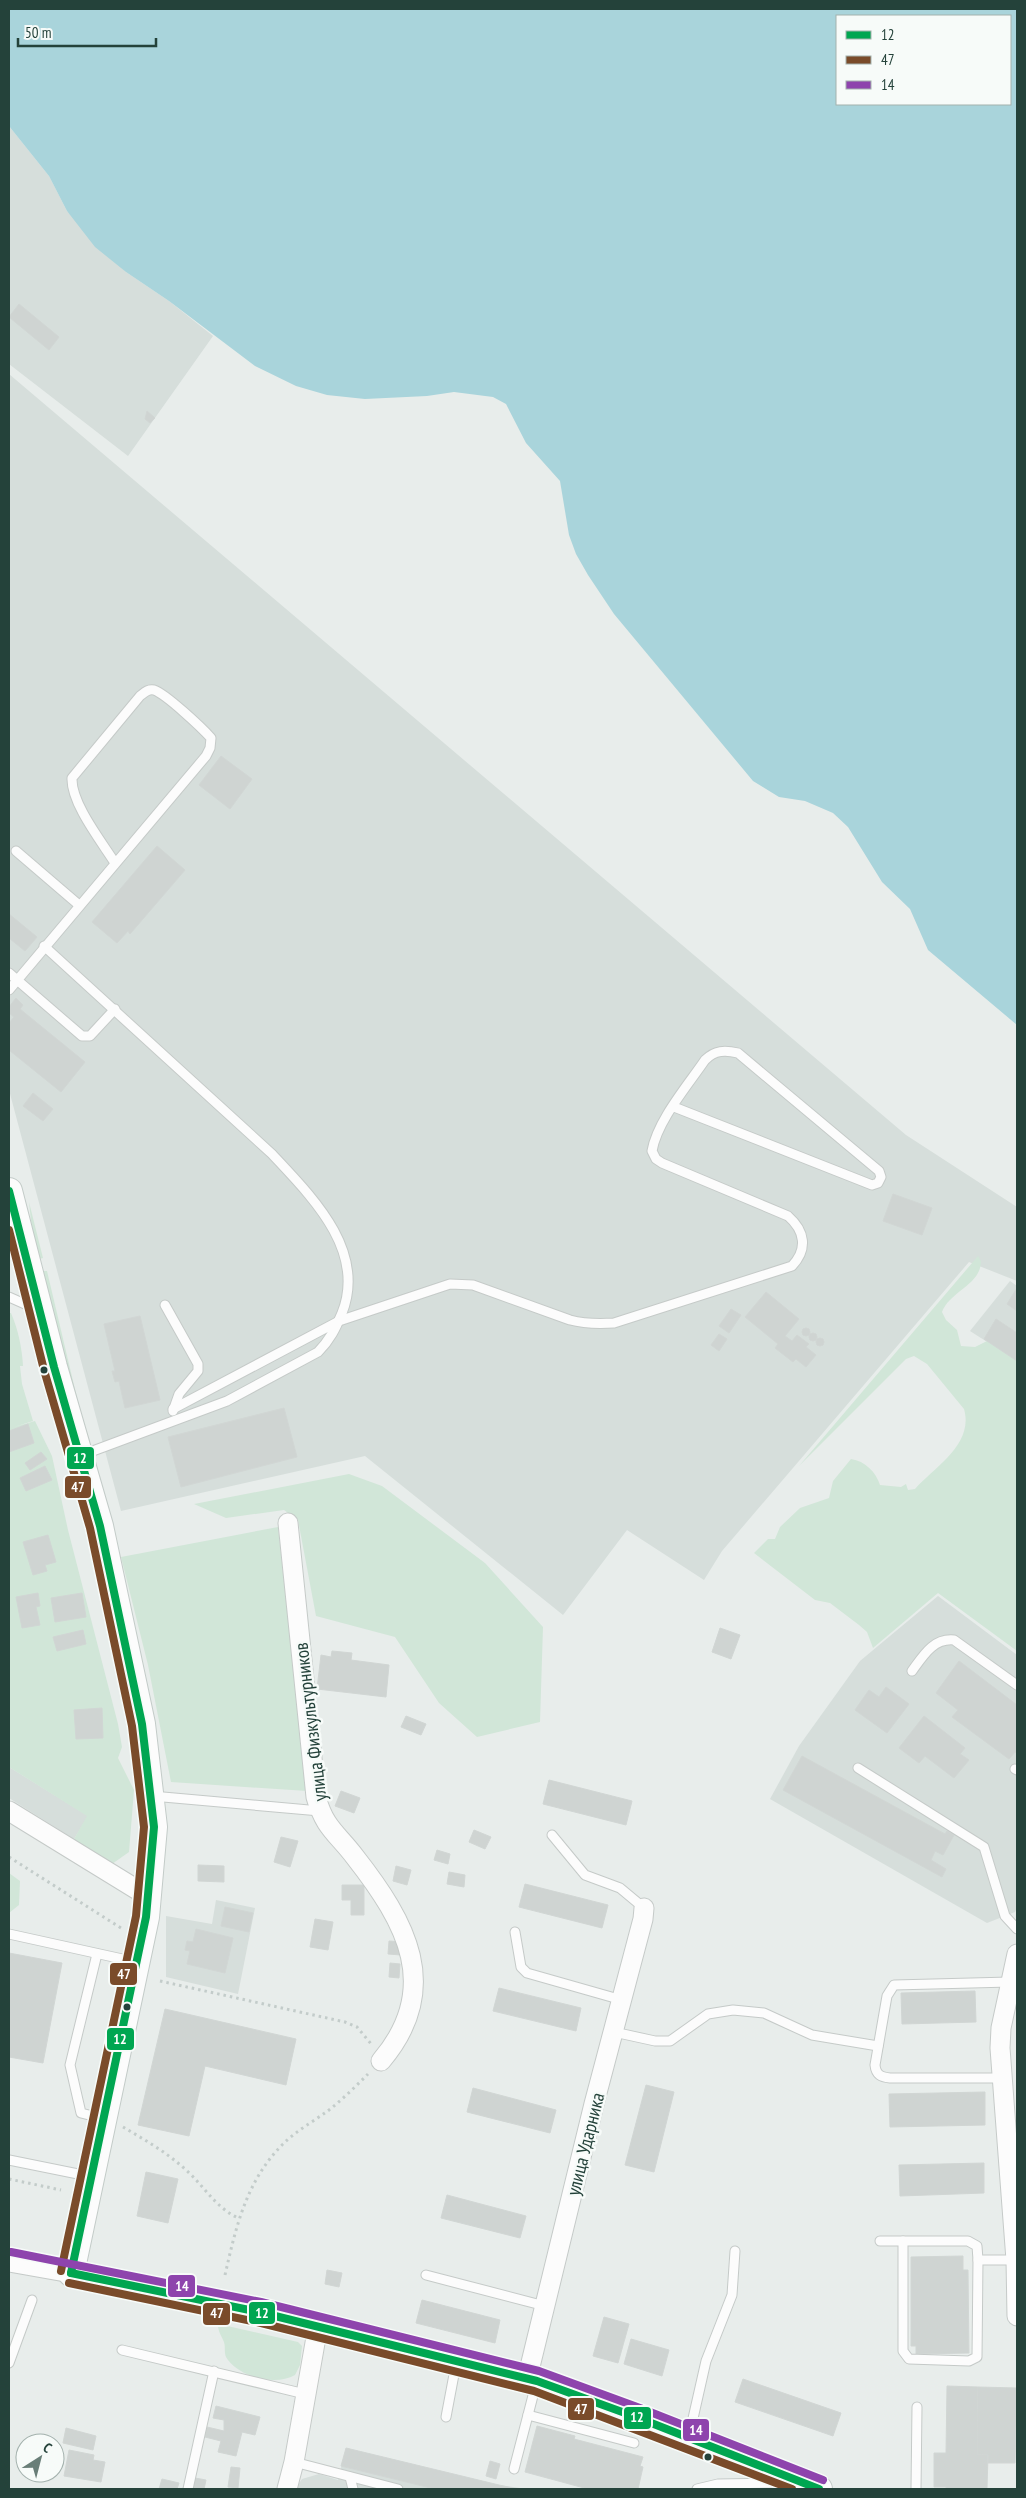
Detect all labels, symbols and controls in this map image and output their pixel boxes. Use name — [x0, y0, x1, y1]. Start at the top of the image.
scale bar — [18, 15, 155, 47]
legend — [836, 15, 1011, 105]
text: 50 m — [25, 23, 51, 42]
text: 12 — [881, 25, 895, 44]
text: 47 — [881, 50, 895, 69]
text: 14 — [881, 75, 895, 94]
unlabelled marker — [39, 1365, 49, 1375]
line badge: 12 — [66, 1446, 95, 1470]
text: 12 — [73, 1449, 87, 1467]
line badge: 47 — [64, 1475, 92, 1499]
text: 47 — [71, 1478, 85, 1496]
street label: улица Физкультурников — [288, 1641, 332, 1803]
line badge: 47 — [109, 1962, 138, 1986]
text: 47 — [117, 1965, 131, 1983]
unlabelled marker — [122, 2002, 132, 2012]
line badge: 12 — [106, 2027, 135, 2051]
text: 12 — [113, 2030, 127, 2048]
street label: улица Ударника — [561, 2090, 609, 2198]
line badge: 14 — [167, 2274, 196, 2298]
text: 14 — [175, 2277, 189, 2295]
line badge: 12 — [248, 2301, 276, 2325]
line badge: 47 — [202, 2302, 231, 2326]
text: 47 — [210, 2304, 224, 2322]
text: 12 — [255, 2304, 269, 2322]
line badge: 47 — [567, 2397, 595, 2421]
text: 47 — [574, 2400, 588, 2418]
line badge: 12 — [623, 2406, 652, 2430]
text: 12 — [630, 2408, 644, 2426]
line badge: 14 — [682, 2418, 710, 2442]
text: 14 — [689, 2421, 703, 2439]
north arrow — [15, 2433, 65, 2483]
text: С — [40, 2438, 56, 2457]
unlabelled marker — [703, 2452, 713, 2462]

